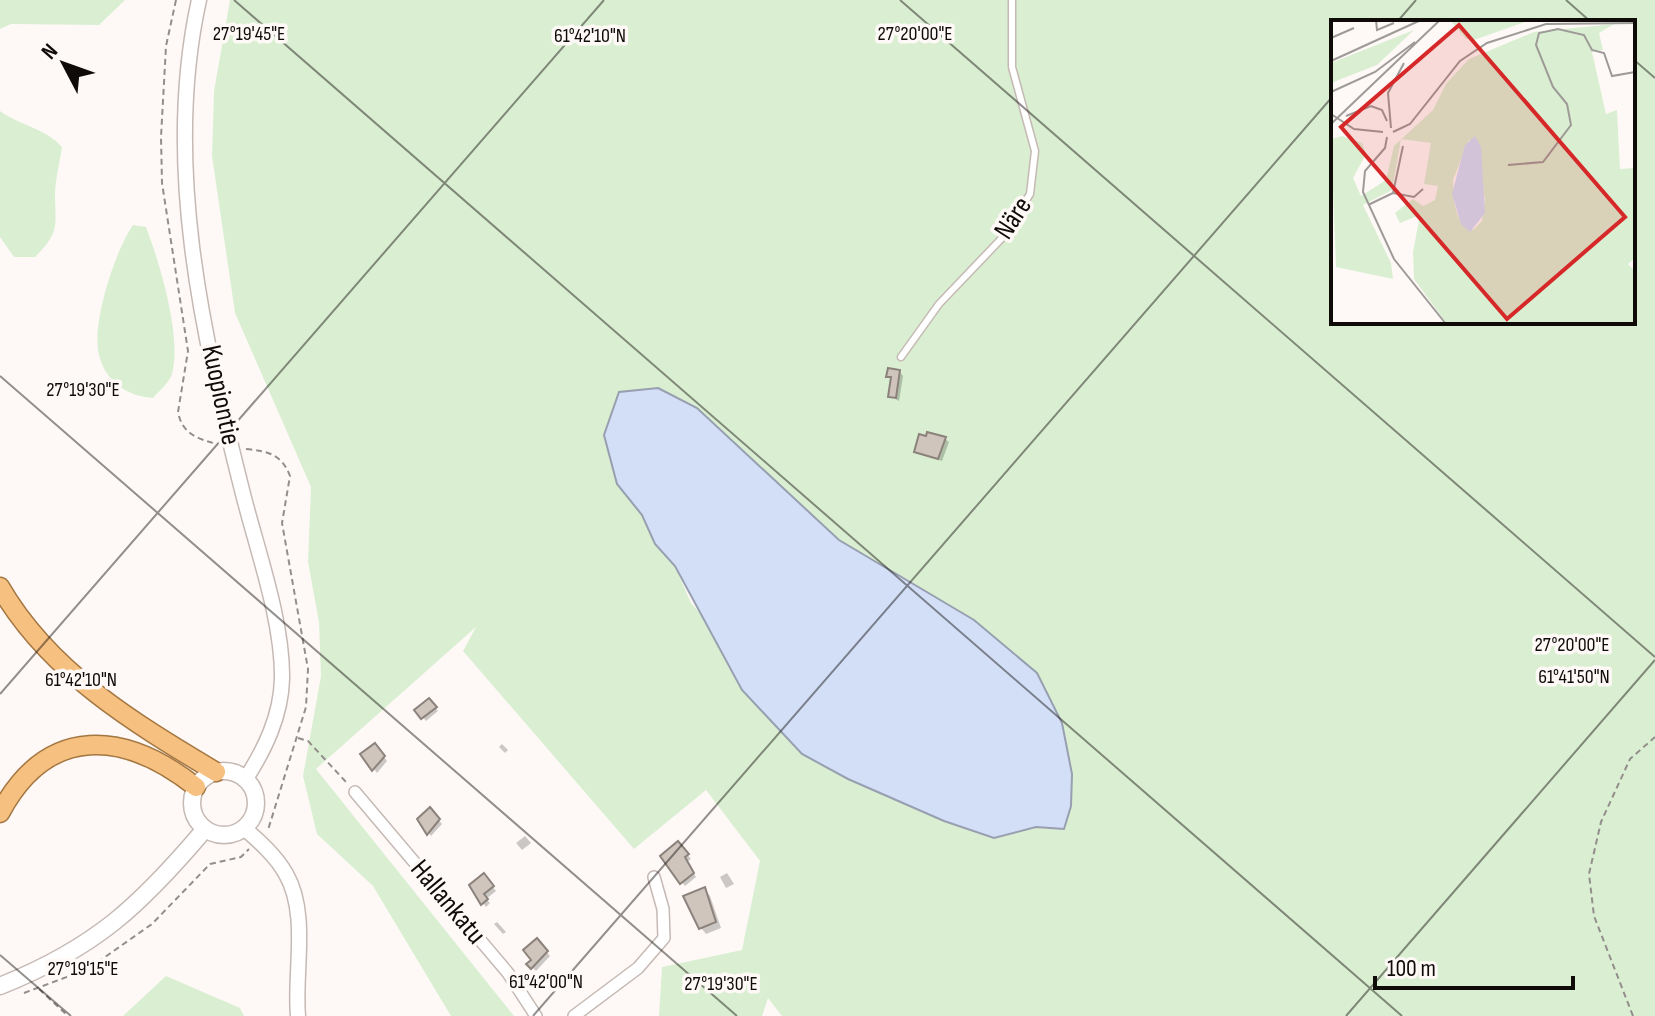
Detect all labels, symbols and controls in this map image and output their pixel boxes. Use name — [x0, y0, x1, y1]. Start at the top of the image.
inset map — [1331, 20, 1635, 324]
text: 27°19'45"E — [213, 22, 285, 46]
text: 27°20'00"E — [877, 22, 953, 46]
north arrow — [24, 24, 104, 104]
text: 61°42'10"N — [554, 24, 626, 48]
text: N — [36, 39, 64, 65]
street label: Näre — [987, 191, 1039, 245]
street label: Kuopiontie — [194, 342, 248, 448]
text: 27°19'30"E — [46, 378, 120, 402]
text: 27°20'00"E — [1534, 633, 1610, 657]
text: 61°41'50"N — [1538, 665, 1610, 689]
text: 61°42'10"N — [45, 668, 117, 692]
street label: Hallankatu — [403, 853, 493, 951]
scale bar — [1375, 940, 1573, 990]
text: 100 m — [1387, 954, 1436, 983]
text: 27°19'15"E — [47, 957, 119, 981]
text: 61°42'00"N — [509, 970, 583, 994]
text: 27°19'30"E — [684, 972, 758, 996]

